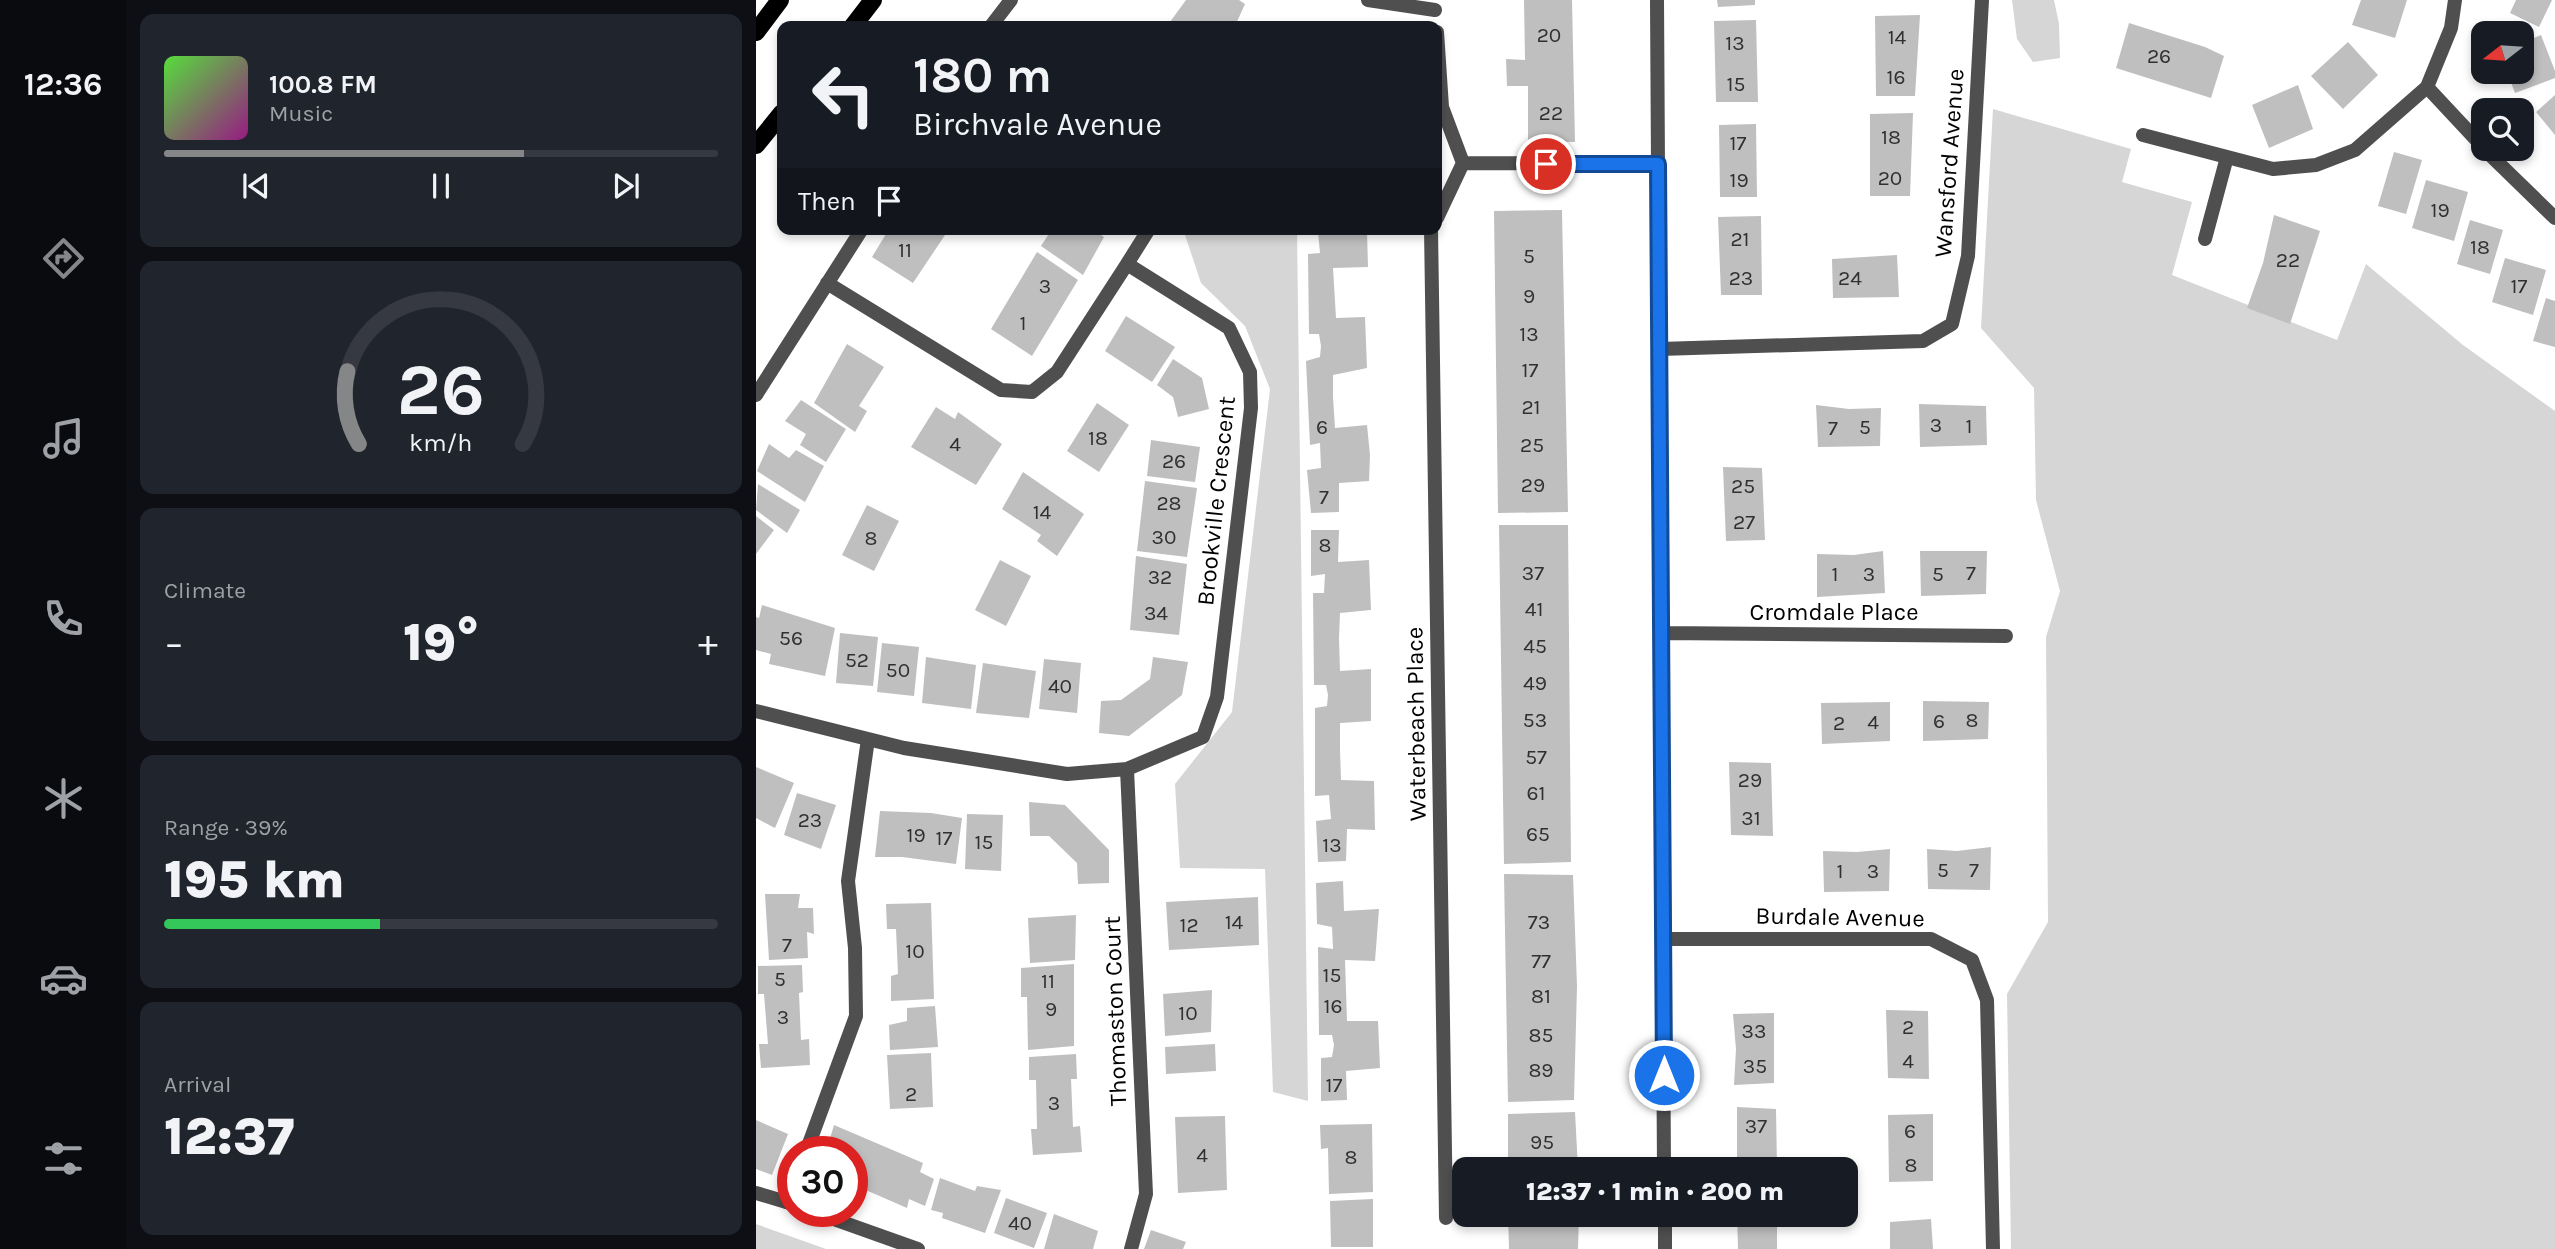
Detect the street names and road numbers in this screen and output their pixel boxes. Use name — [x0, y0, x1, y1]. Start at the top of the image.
street label: Wansford Avenue — [1928, 68, 1970, 258]
street label: Brookville Crescent — [1191, 395, 1241, 607]
street label: Cromdale Place — [1749, 598, 1919, 626]
street label: Waterbeach Place — [1400, 627, 1432, 821]
street label: Burdale Avenue — [1755, 902, 1925, 932]
street label: Thomaston Court — [1098, 915, 1132, 1107]

